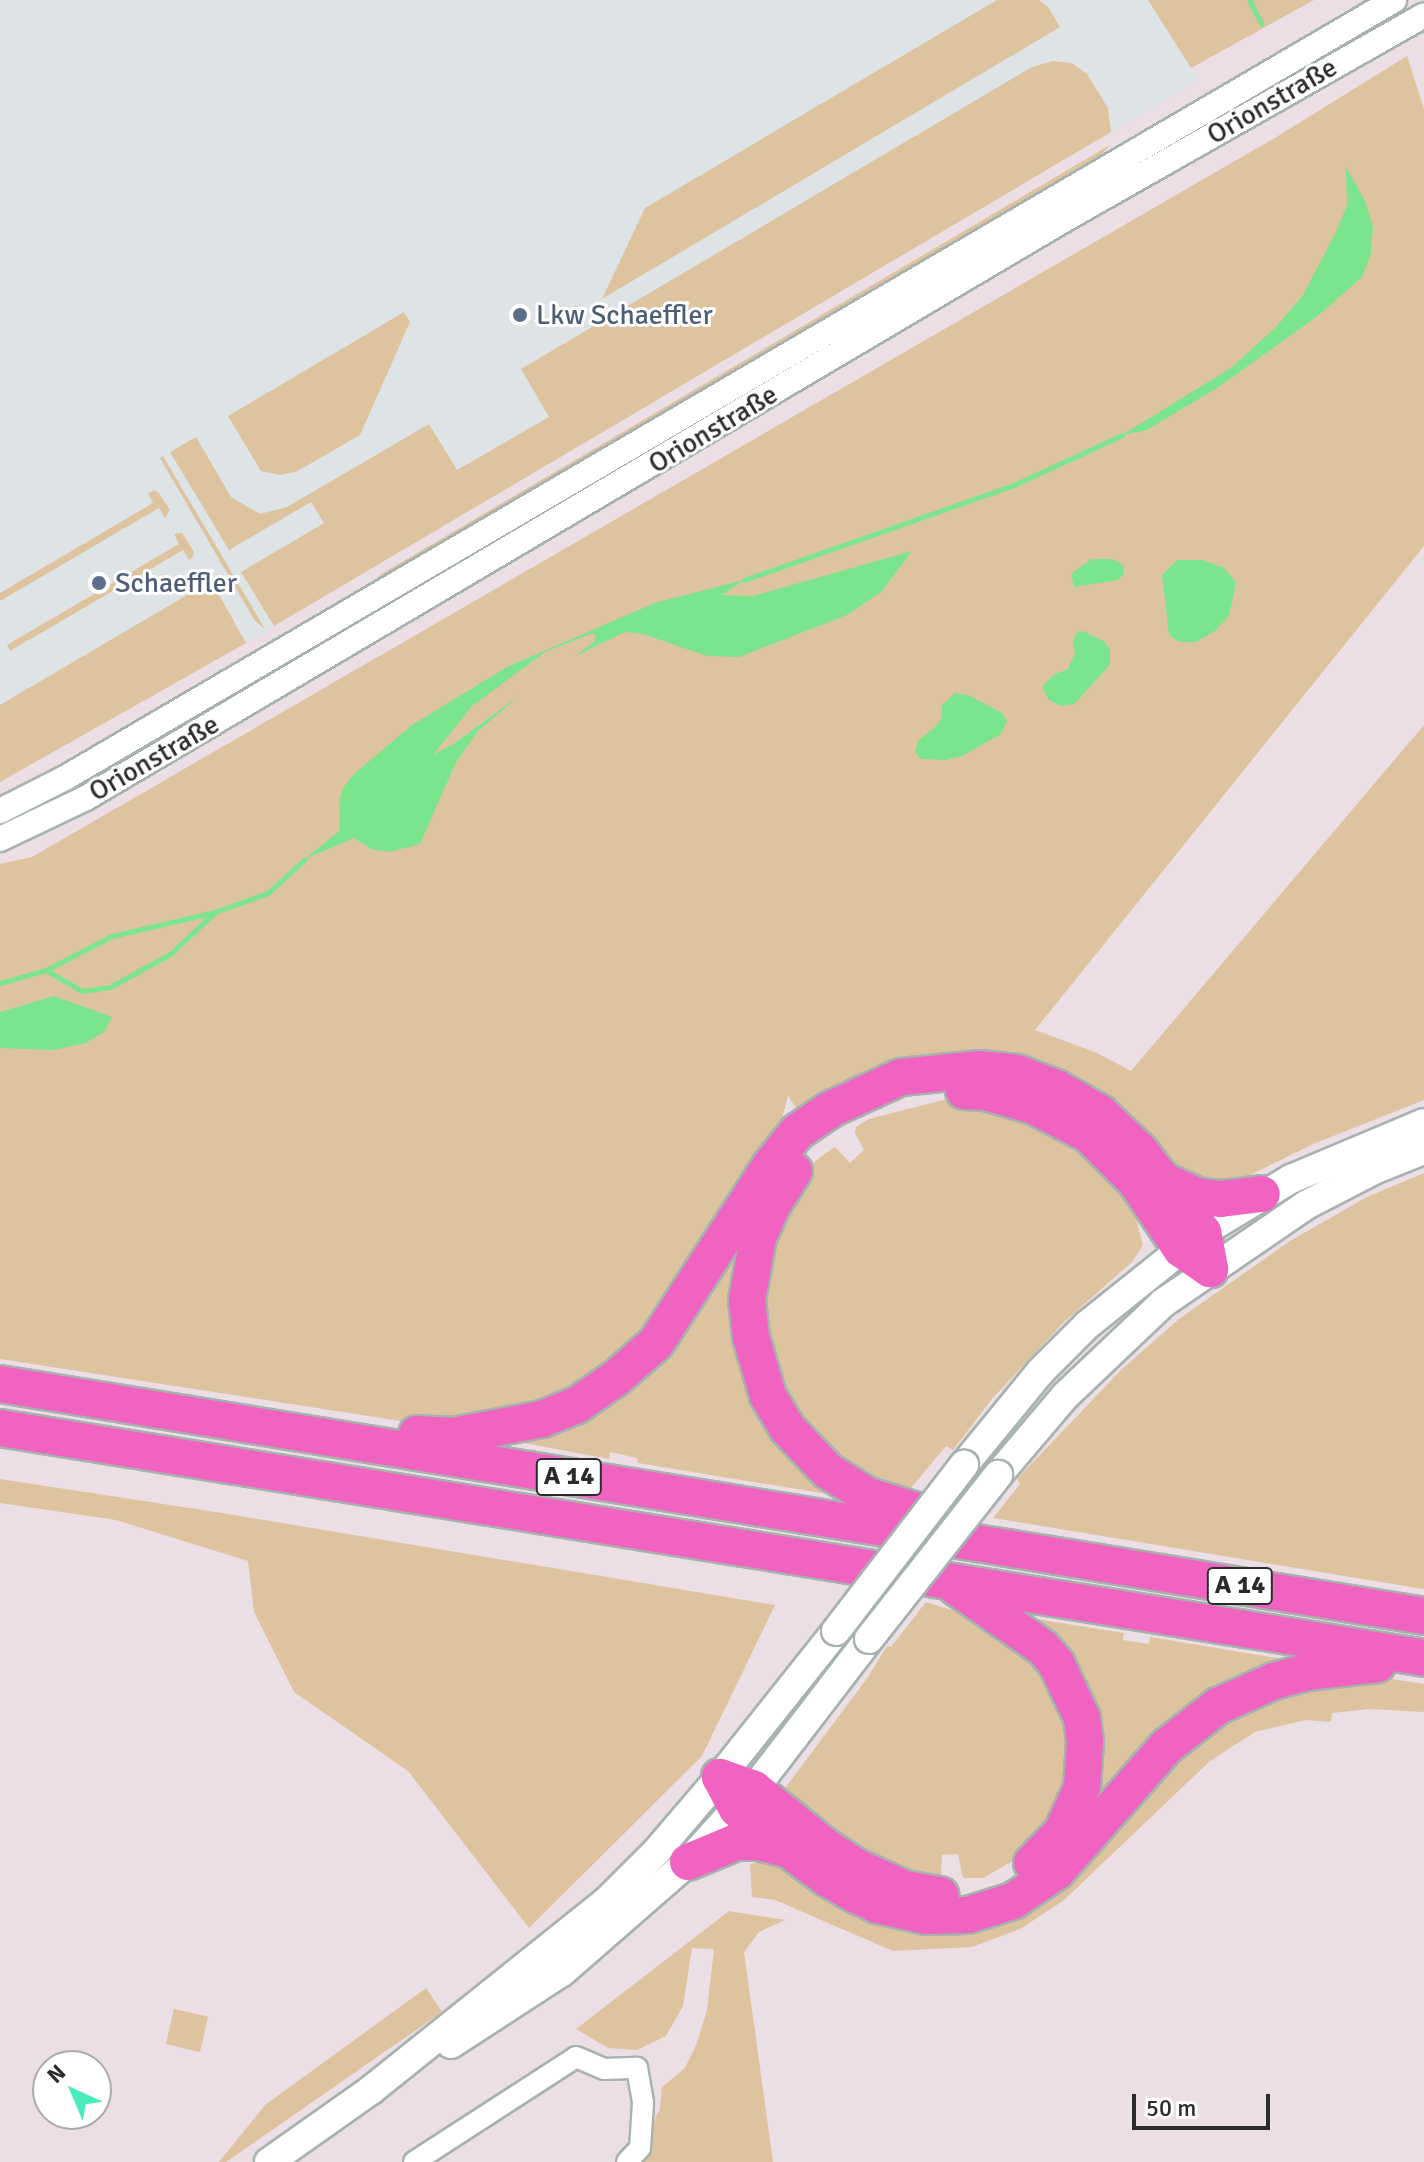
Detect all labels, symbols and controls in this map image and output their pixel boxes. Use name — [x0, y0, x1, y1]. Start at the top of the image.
street label: Orionstraße — [1201, 50, 1343, 152]
place label: Lkw Schaeffler — [536, 298, 713, 332]
marker: Lkw Schaeffler — [511, 306, 529, 324]
street label: Orionstraße — [642, 377, 784, 481]
place label: Schaeffler — [115, 566, 237, 600]
marker: Schaeffler — [90, 574, 108, 592]
street label: Orionstraße — [83, 707, 225, 809]
road number: A 14 — [535, 1455, 603, 1499]
road number: A 14 — [1206, 1564, 1274, 1608]
north arrow — [32, 2050, 112, 2130]
text: N — [41, 2059, 71, 2089]
scale bar — [1136, 2078, 1274, 2128]
text: 50 m — [1146, 2093, 1196, 2123]

